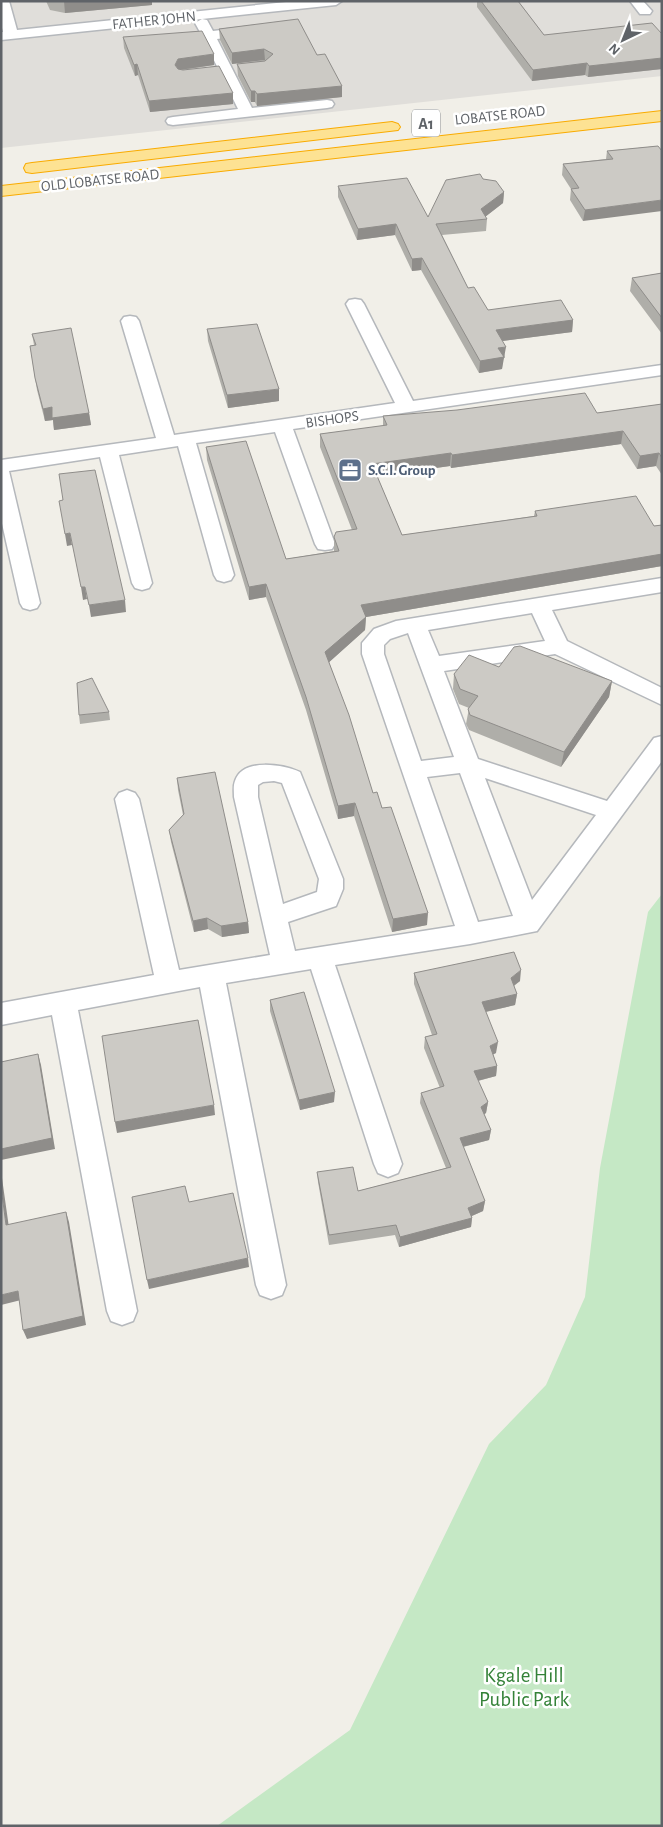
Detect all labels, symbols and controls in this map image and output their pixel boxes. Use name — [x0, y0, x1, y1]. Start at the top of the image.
street label: FATHER JOHN — [111, 9, 197, 32]
north arrow — [598, 15, 648, 65]
text: N — [606, 40, 623, 57]
street label: LOBATSE ROAD — [454, 103, 546, 128]
road number: A1 — [412, 110, 440, 136]
street label: OLD LOBATSE ROAD — [40, 167, 160, 194]
street label: BISHOPS — [304, 408, 360, 431]
office icon: S.C.I. Group — [337, 457, 363, 483]
place label: S.C.I. Group — [368, 463, 436, 478]
park label: Kgale Hill Public Park — [479, 1665, 570, 1710]

